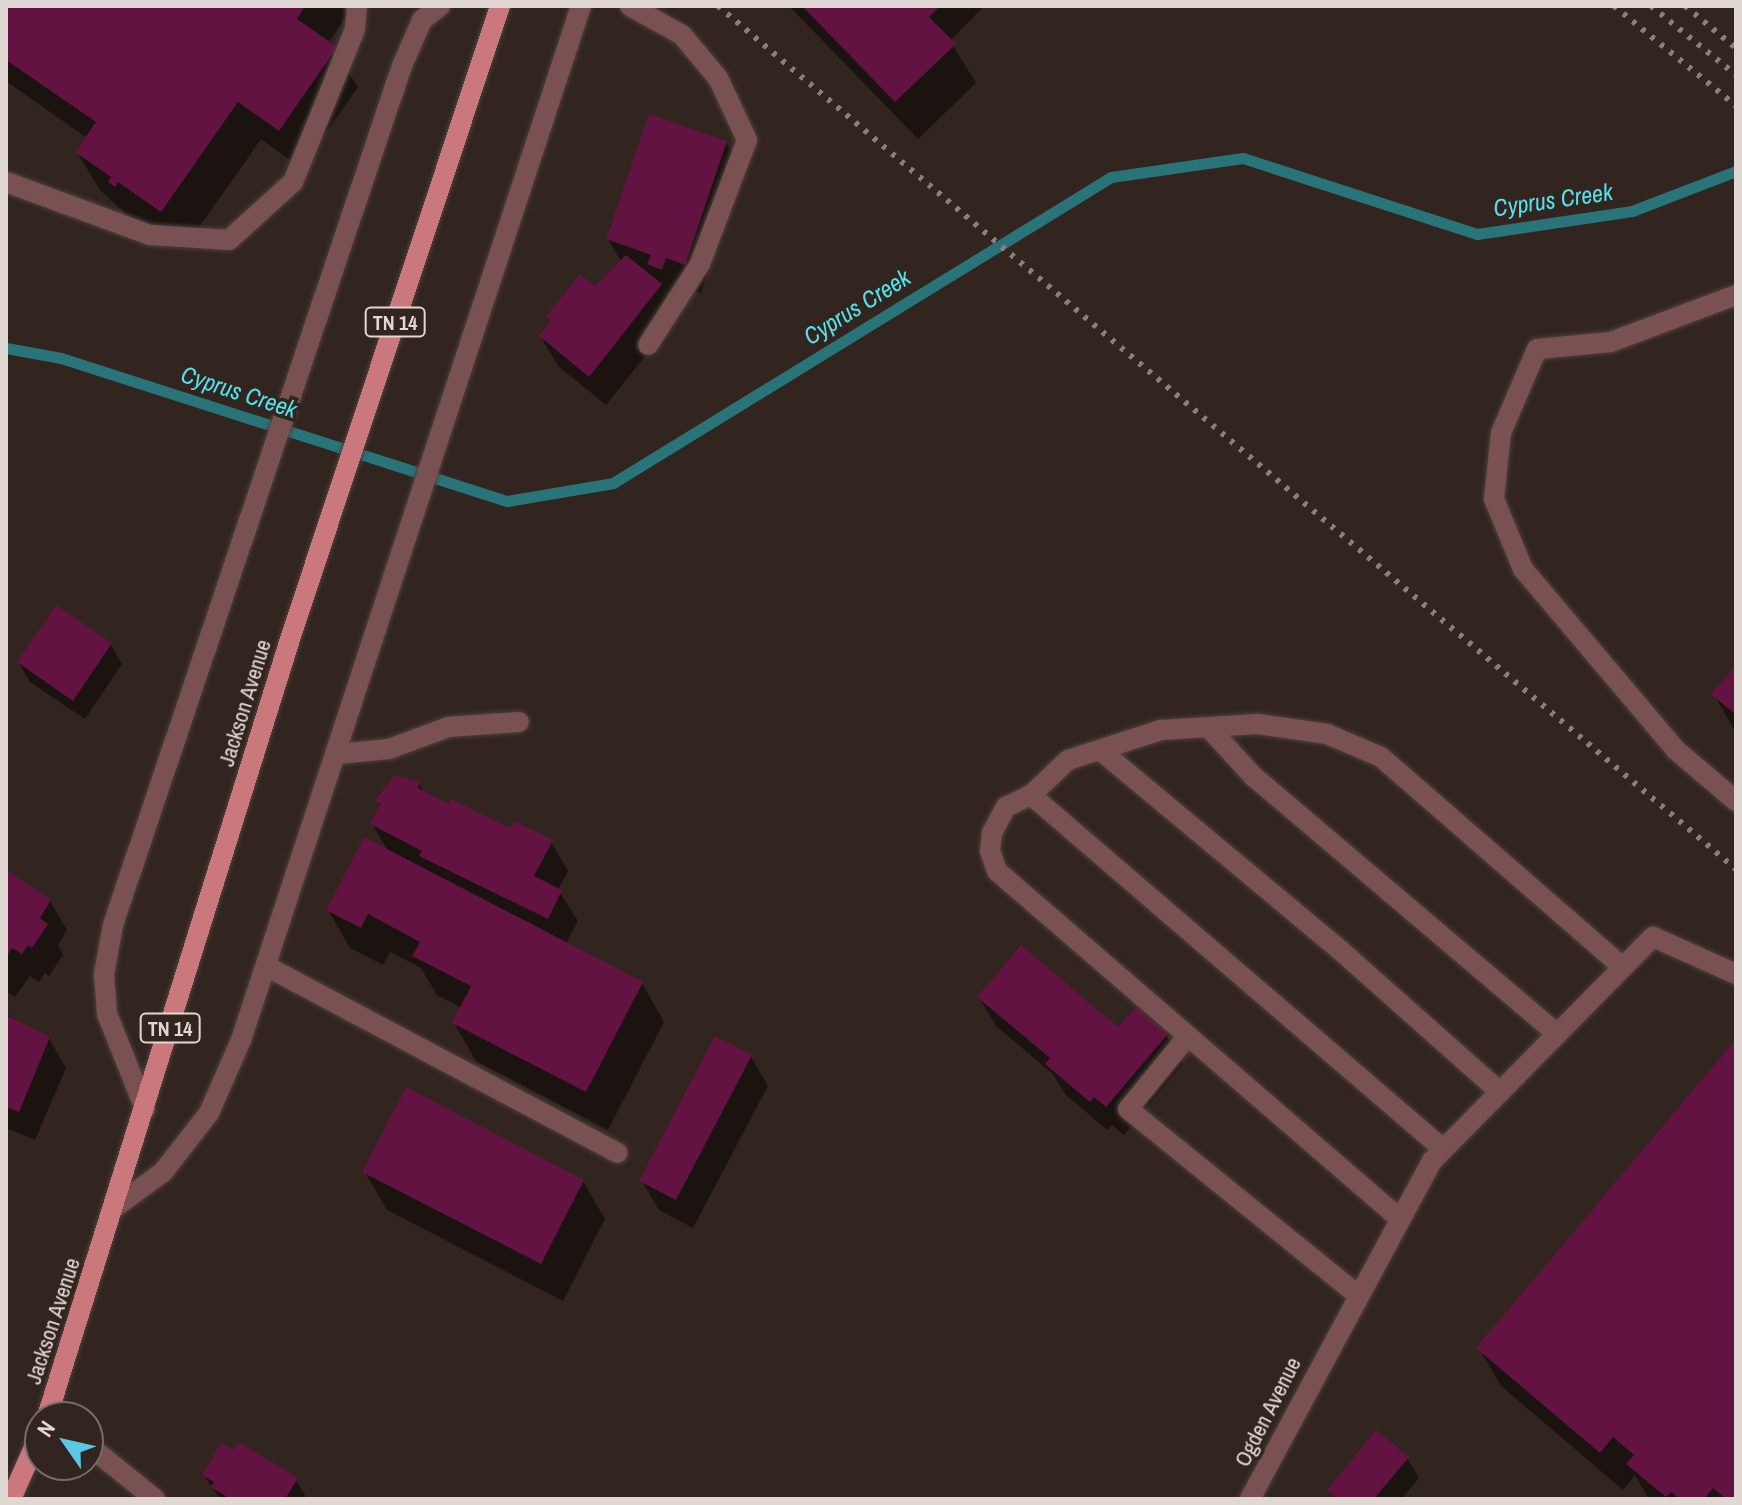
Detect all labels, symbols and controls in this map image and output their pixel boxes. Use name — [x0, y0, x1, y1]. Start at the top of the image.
water label: Cyprus Creek — [1491, 177, 1615, 223]
water label: Cyprus Creek — [798, 263, 916, 351]
road number: TN 14 — [363, 306, 427, 338]
water label: Cyprus Creek — [177, 360, 301, 424]
street label: Jackson Avenue — [213, 636, 277, 770]
road number: TN 14 — [138, 1012, 202, 1044]
street label: Jackson Avenue — [20, 1254, 86, 1388]
street label: Ogden Avenue — [1229, 1353, 1307, 1471]
north arrow — [24, 1401, 104, 1481]
text: N — [30, 1415, 62, 1442]

